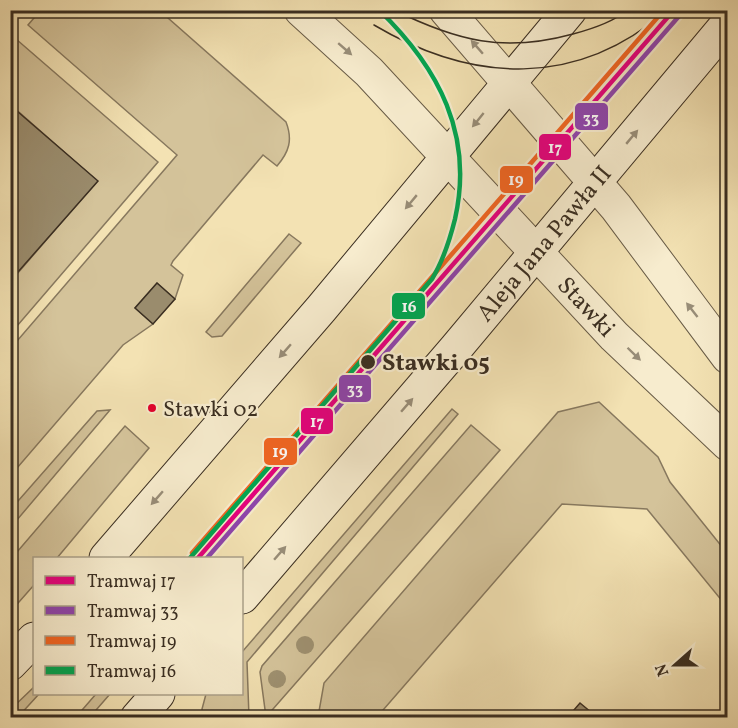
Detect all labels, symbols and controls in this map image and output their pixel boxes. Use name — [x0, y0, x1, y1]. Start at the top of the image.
one-way arrow — [471, 40, 484, 55]
one-way arrow — [337, 42, 352, 55]
line badge: 33 — [574, 102, 609, 131]
text: 33 — [583, 108, 599, 130]
one-way arrow — [472, 112, 485, 128]
one-way arrow — [625, 130, 638, 145]
line badge: 17 — [538, 133, 572, 161]
text: 17 — [548, 138, 562, 160]
street label: Aleja Jana Pawła II — [470, 159, 621, 330]
line badge: 19 — [499, 165, 534, 194]
text: 19 — [508, 170, 524, 192]
one-way arrow — [404, 194, 417, 210]
street label: Stawki — [548, 270, 622, 346]
line badge: 16 — [391, 292, 426, 320]
text: 16 — [401, 297, 417, 319]
one-way arrow — [686, 302, 699, 318]
one-way arrow — [279, 343, 292, 358]
place label: Stawki 05 — [382, 347, 490, 381]
one-way arrow — [627, 347, 641, 361]
marker: Stawki 05 — [359, 353, 377, 371]
line badge: 33 — [338, 374, 372, 403]
text: 33 — [347, 379, 363, 401]
place label: Stawki 02 — [163, 395, 258, 426]
one-way arrow — [400, 398, 413, 413]
marker: Stawki 02 — [146, 402, 158, 414]
line badge: 17 — [300, 407, 334, 435]
text: 17 — [310, 412, 324, 434]
line badge: 19 — [263, 437, 298, 466]
text: 19 — [272, 442, 288, 464]
one-way arrow — [151, 490, 164, 506]
one-way arrow — [273, 546, 286, 561]
legend — [33, 557, 243, 695]
text: Tramwaj 17 — [87, 570, 176, 595]
text: Tramwaj 33 — [87, 600, 178, 625]
text: Tramwaj 19 — [87, 630, 176, 655]
north arrow — [645, 635, 705, 695]
text: Tramwaj 16 — [87, 660, 176, 685]
text: N — [650, 660, 675, 679]

